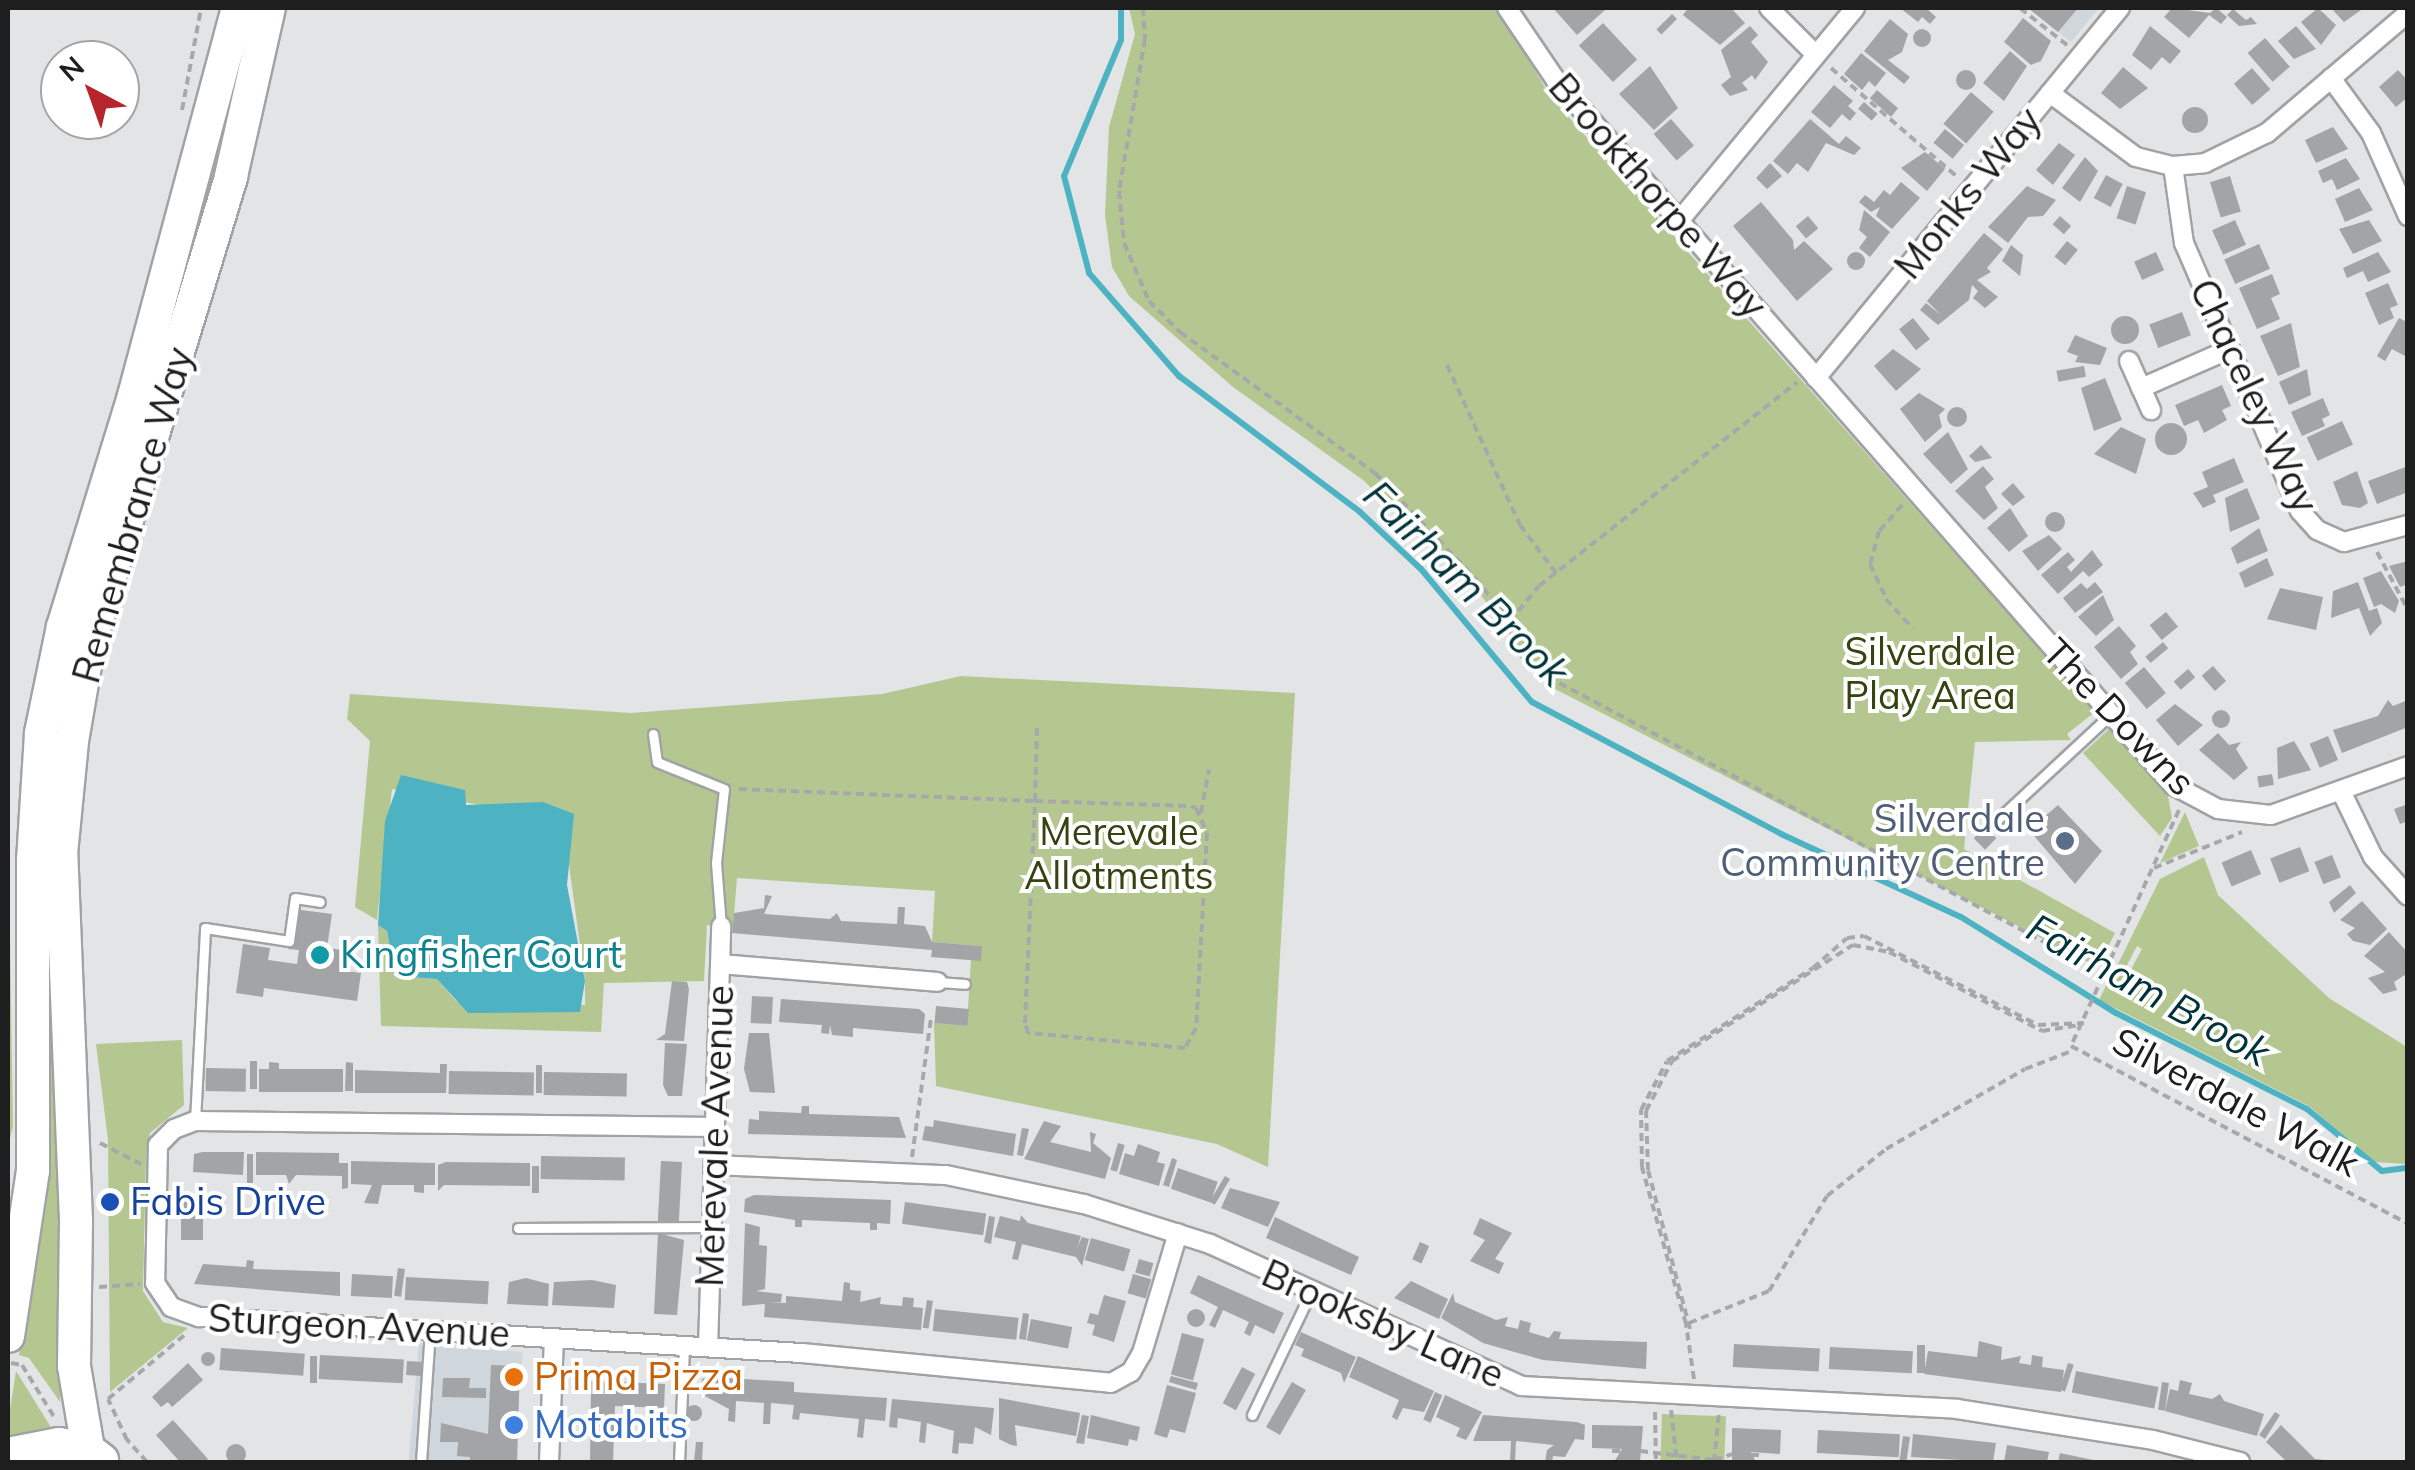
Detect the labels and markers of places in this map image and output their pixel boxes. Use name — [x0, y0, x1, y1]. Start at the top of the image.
place label: Silverdale Community Centre — [1720, 796, 2045, 886]
marker: Silverdale Community Centre — [2054, 830, 2076, 852]
place label: Kingfisher Court — [340, 932, 622, 978]
marker: Kingfisher Court — [309, 944, 331, 966]
place label: Fabis Drive — [130, 1179, 326, 1225]
marker: Fabis Drive — [99, 1191, 121, 1213]
place label: Prima Pizza — [534, 1354, 743, 1400]
marker: Prima Pizza — [503, 1366, 525, 1388]
place label: Motabits — [534, 1402, 688, 1448]
marker: Motabits — [503, 1414, 525, 1436]

